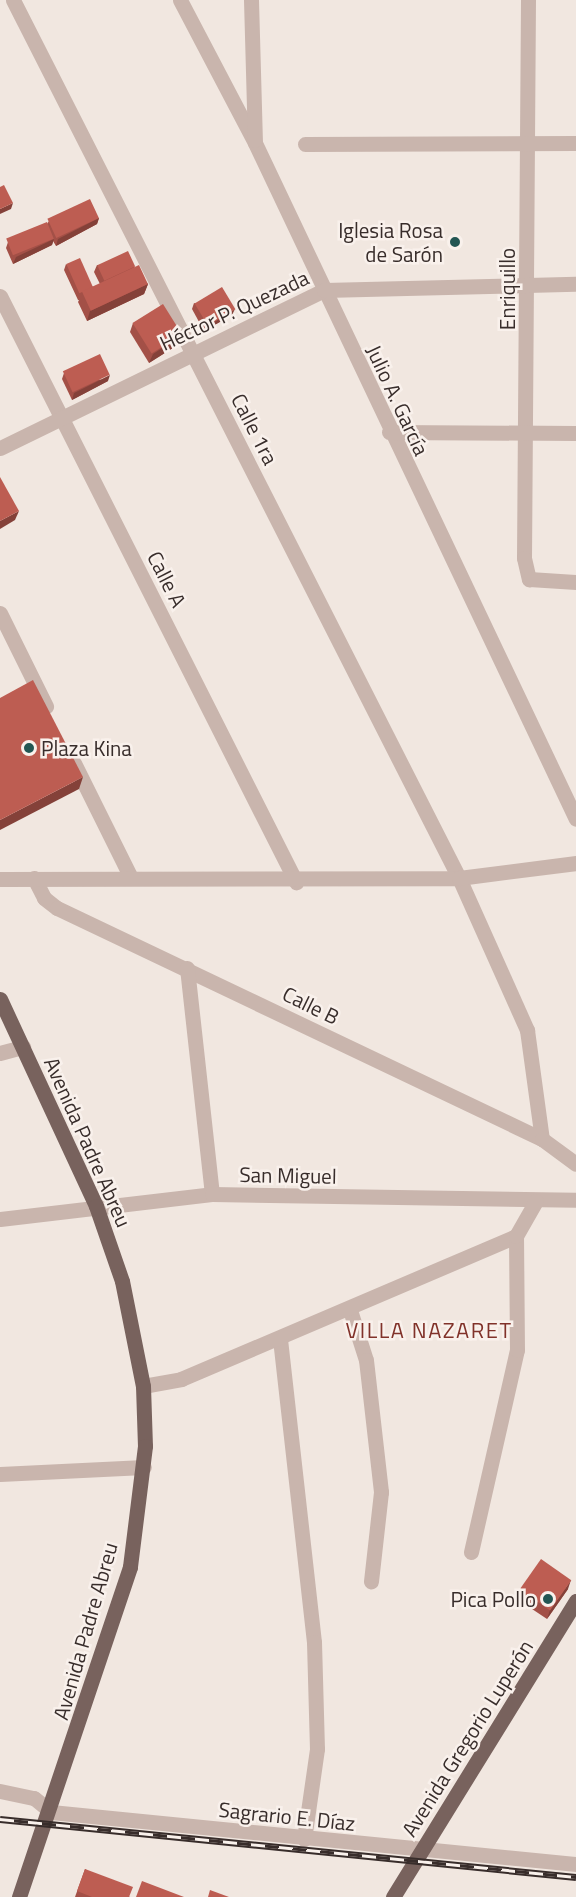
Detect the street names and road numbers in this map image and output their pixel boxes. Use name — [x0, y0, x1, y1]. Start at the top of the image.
street label: Enriquillo — [494, 248, 520, 330]
street label: Héctor P. Quezada — [156, 264, 312, 356]
street label: Julio A. García — [361, 341, 435, 459]
street label: Calle 1ra — [226, 389, 284, 469]
street label: Calle A — [142, 547, 192, 611]
street label: Calle B — [279, 981, 343, 1029]
street label: Avenida Padre Abreu — [39, 1053, 137, 1231]
street label: San Miguel — [239, 1162, 337, 1188]
street label: Avenida Padre Abreu — [48, 1539, 122, 1723]
street label: Avenida Gregorio Luperón — [396, 1635, 538, 1841]
street label: Sagrario E. Díaz — [218, 1796, 356, 1836]

